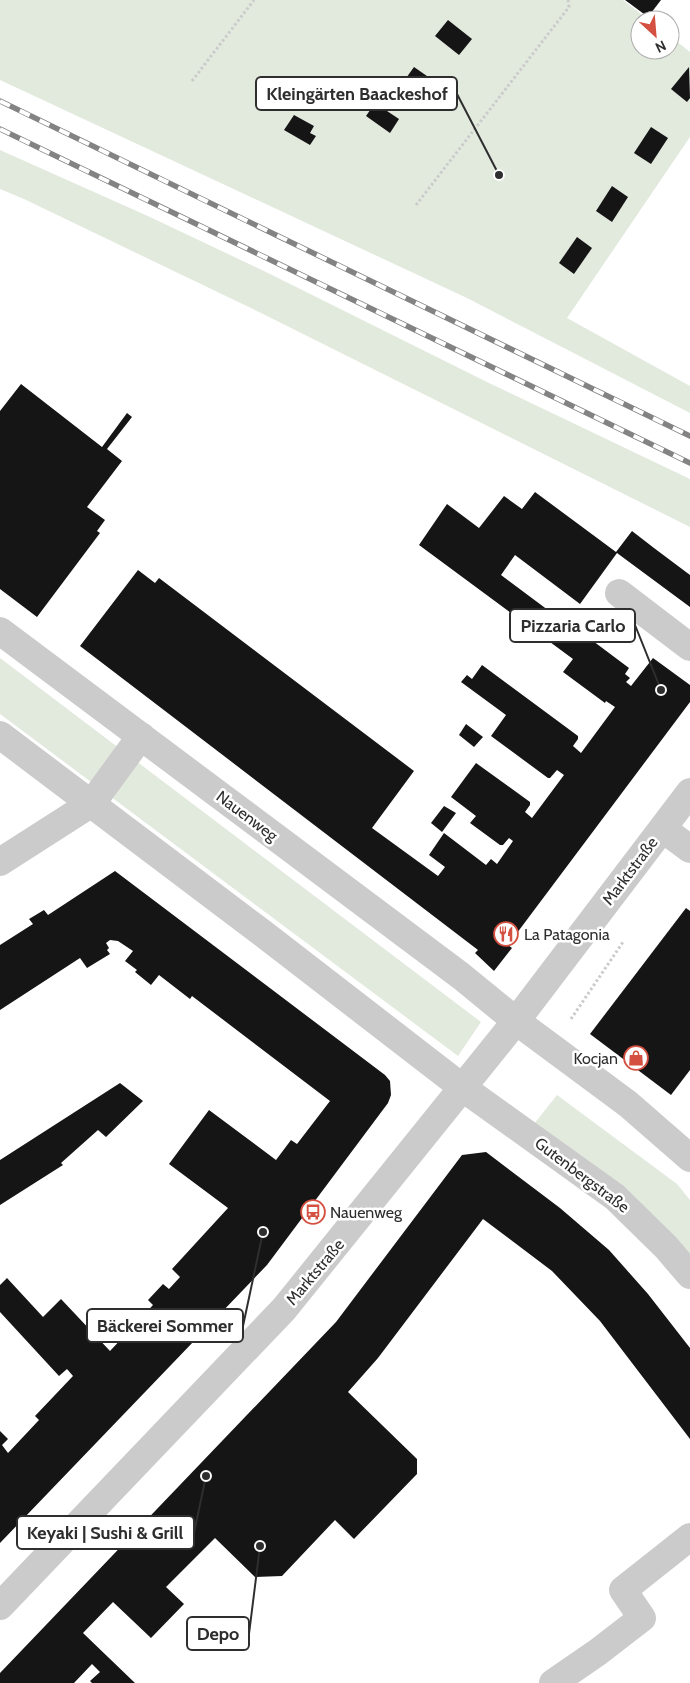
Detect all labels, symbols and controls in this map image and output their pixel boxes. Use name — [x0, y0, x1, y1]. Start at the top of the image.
north arrow — [630, 10, 680, 60]
text: N — [652, 36, 669, 57]
callout: Kleingärten Baackeshof — [256, 77, 457, 110]
text: Kleingärten Baackeshof — [266, 83, 448, 105]
callout: Pizzaria Carlo — [510, 609, 635, 642]
text: Pizzaria Carlo — [521, 615, 625, 637]
street label: Nauenweg — [213, 787, 282, 846]
street label: Marktstraße — [598, 833, 662, 909]
restaurant icon: La Patagonia — [493, 921, 519, 947]
place label: La Patagonia — [524, 925, 610, 944]
shop icon: Kocjan — [623, 1045, 649, 1071]
place label: Kocjan — [573, 1049, 618, 1068]
street label: Gutenbergstraße — [531, 1133, 633, 1217]
bus stop icon: Nauenweg — [300, 1199, 326, 1225]
place label: Nauenweg — [330, 1203, 403, 1222]
street label: Marktstraße — [282, 1235, 348, 1309]
callout: Bäckerei Sommer — [87, 1309, 243, 1342]
text: Bäckerei Sommer — [97, 1315, 233, 1337]
callout: Keyaki | Sushi & Grill — [17, 1516, 194, 1549]
text: Keyaki | Sushi & Grill — [27, 1522, 184, 1544]
callout: Depo — [187, 1617, 249, 1650]
text: Depo — [197, 1623, 239, 1645]

